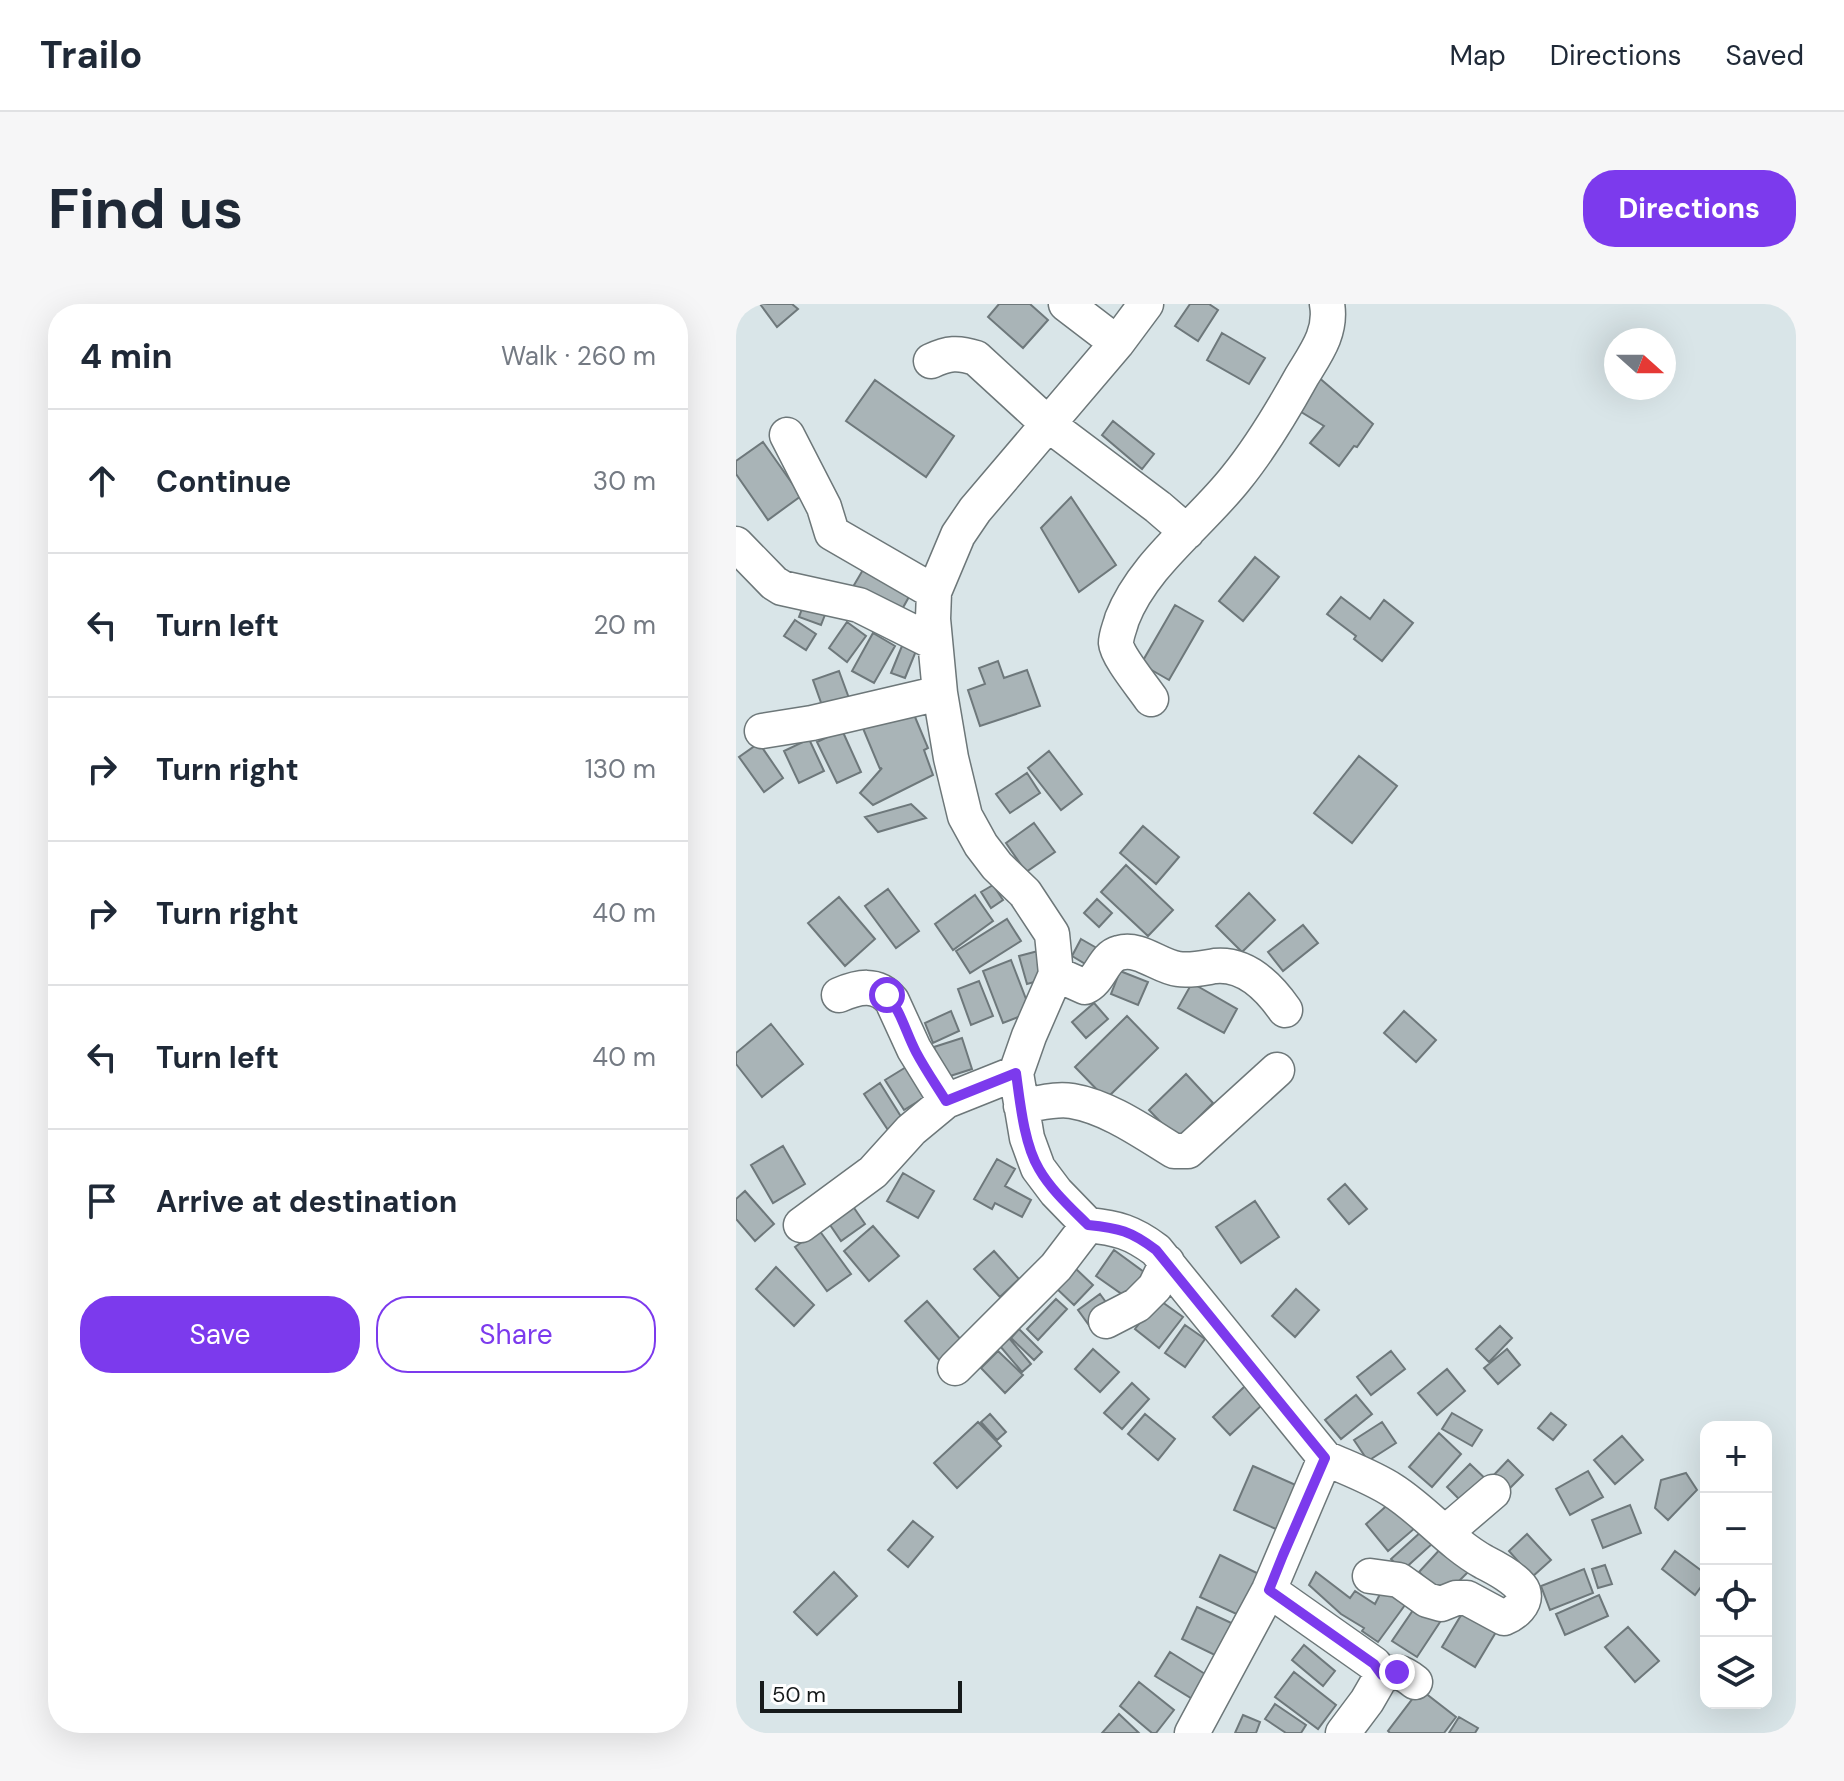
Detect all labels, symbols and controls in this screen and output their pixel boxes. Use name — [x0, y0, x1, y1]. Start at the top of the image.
text: Trailo — [40, 30, 142, 80]
text: Map — [1449, 37, 1506, 74]
text: Directions — [1550, 37, 1682, 74]
text: Saved — [1726, 37, 1804, 74]
button: Directions — [1583, 170, 1796, 247]
text: Find us — [48, 172, 243, 245]
north arrow — [1604, 328, 1676, 400]
text: 4 min — [80, 334, 172, 379]
text: Walk · 260 m — [501, 339, 656, 373]
icon: ahead — [80, 459, 124, 503]
text: Continue — [156, 462, 291, 501]
text: 30 m — [593, 464, 656, 498]
icon: left — [80, 603, 124, 647]
text: Turn left — [156, 606, 279, 645]
text: 20 m — [593, 608, 656, 642]
icon: right — [80, 747, 124, 791]
text: Turn right — [156, 750, 299, 789]
text: 130 m — [585, 752, 656, 786]
icon: right — [80, 891, 124, 935]
text: Turn right — [156, 894, 299, 933]
text: 40 m — [592, 896, 656, 930]
route start — [869, 977, 905, 1013]
icon: left — [80, 1035, 124, 1079]
text: Turn left — [156, 1038, 279, 1077]
text: 40 m — [592, 1040, 656, 1074]
icon: arrive — [80, 1179, 124, 1223]
text: Arrive at destination — [156, 1182, 457, 1221]
button: Save — [80, 1296, 360, 1373]
button: Share — [376, 1296, 656, 1373]
map controls — [1700, 1421, 1772, 1709]
button: + — [1700, 1421, 1772, 1493]
button: − — [1700, 1493, 1772, 1565]
button: locate — [1700, 1565, 1772, 1637]
button: layers — [1700, 1637, 1772, 1709]
route end — [1379, 1654, 1415, 1690]
scale bar — [760, 1677, 962, 1713]
text: 50 m — [772, 1680, 826, 1709]

